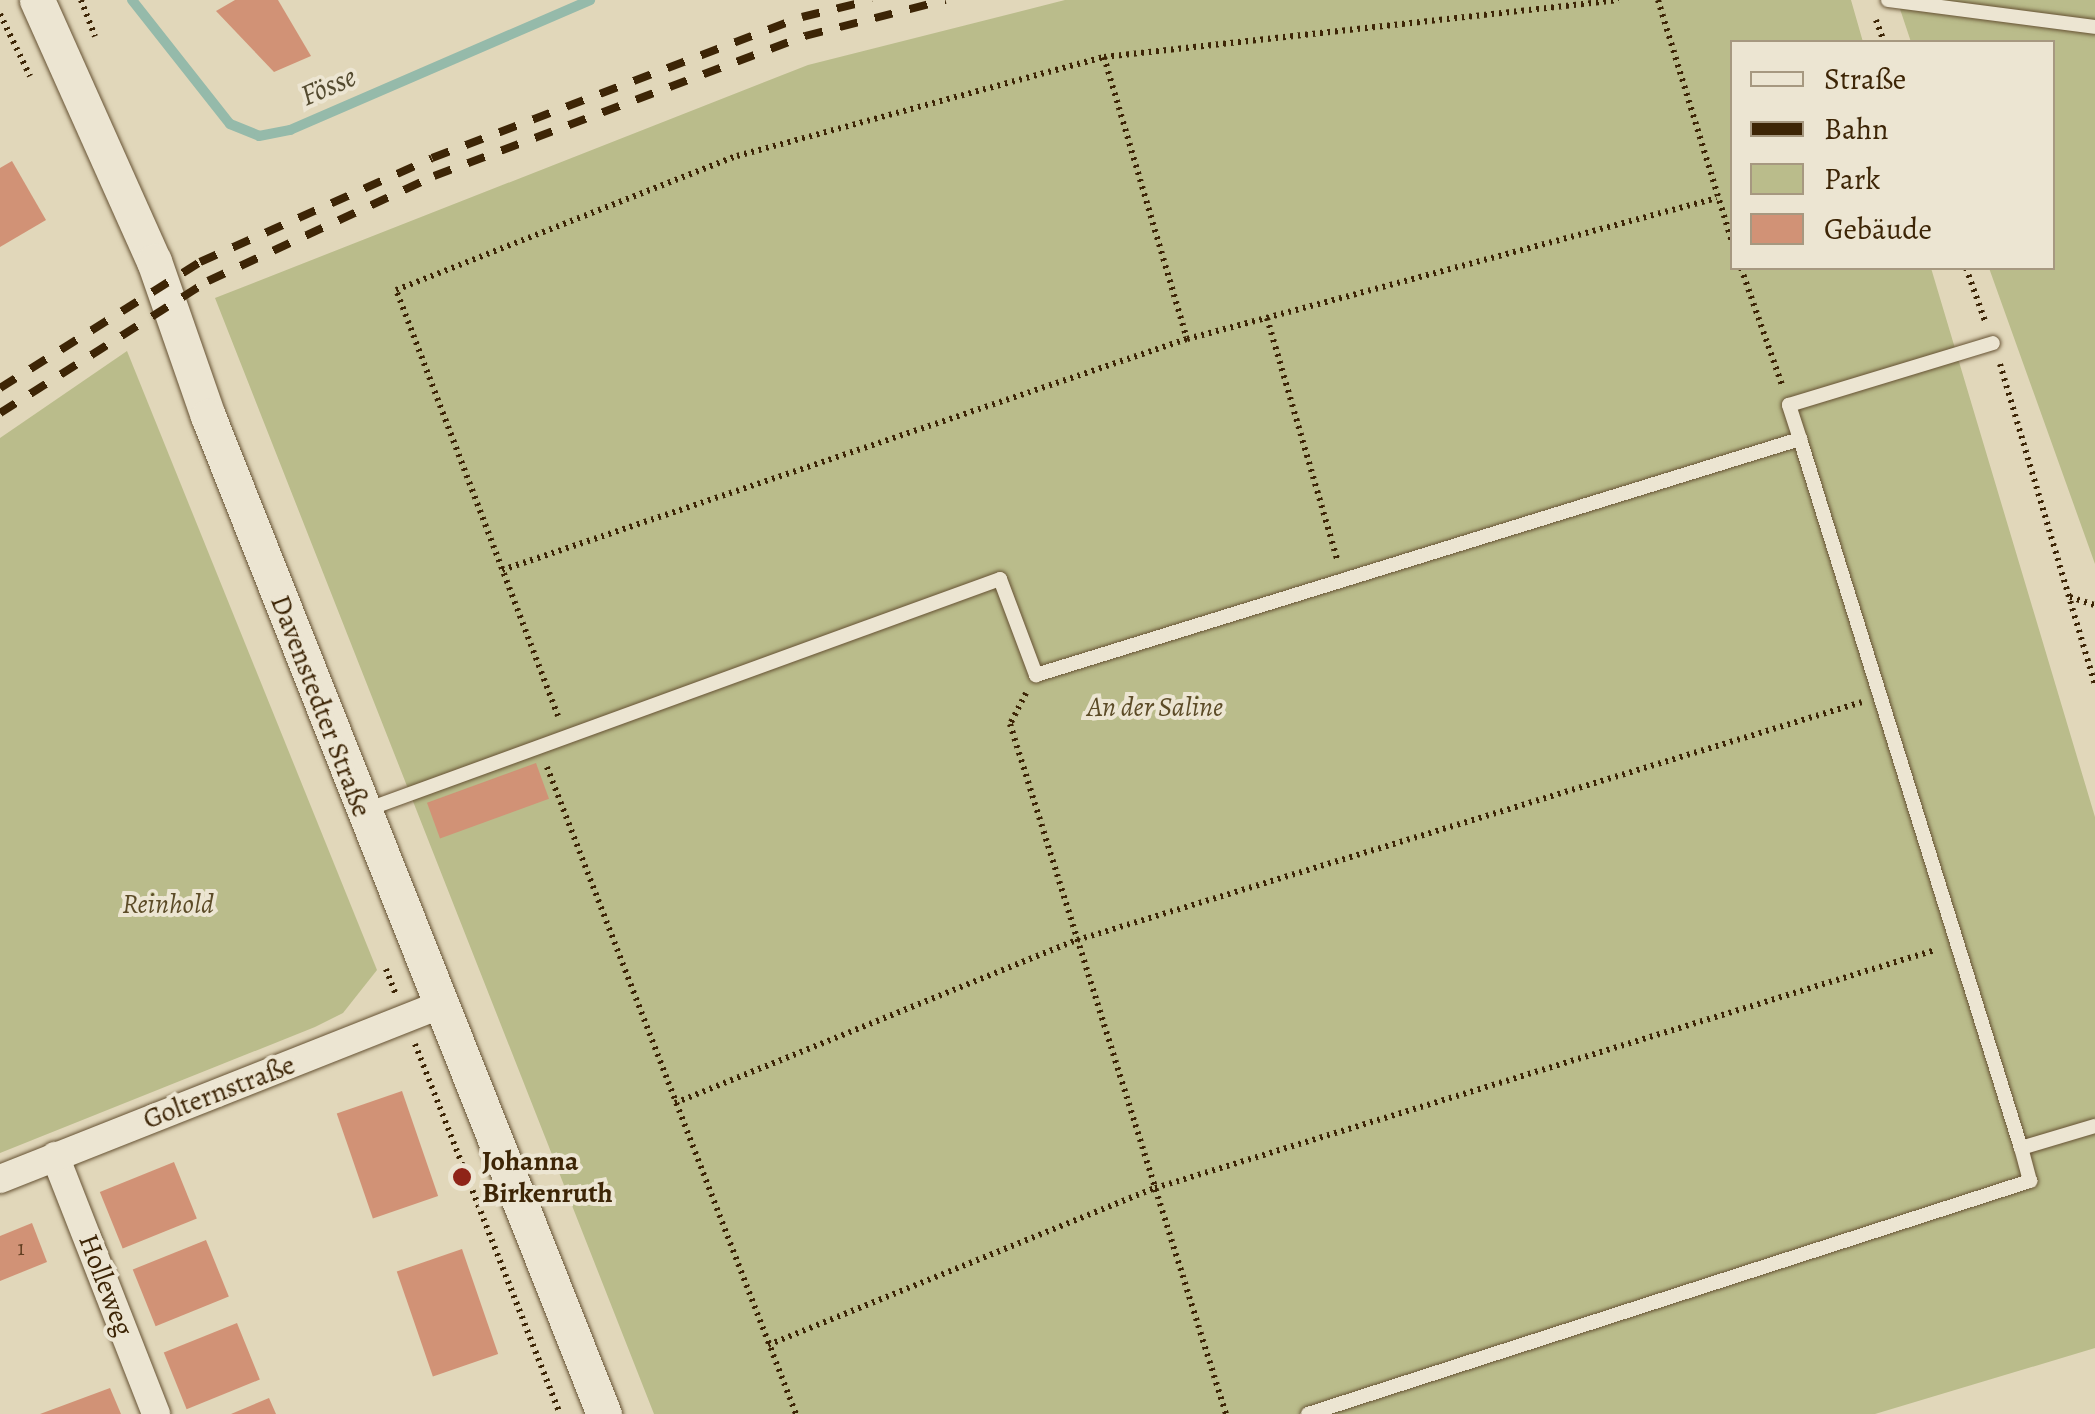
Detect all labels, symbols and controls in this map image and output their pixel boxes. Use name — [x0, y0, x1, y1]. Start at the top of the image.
legend — [1730, 40, 2055, 270]
water label: Fösse — [295, 58, 361, 114]
text: Straße — [1824, 59, 1906, 99]
text: Bahn — [1824, 109, 1888, 149]
text: Park — [1824, 159, 1880, 199]
text: Gebäude — [1824, 209, 1932, 249]
street label: Davenstedter Straße — [263, 590, 379, 822]
park label: An der Saline — [1087, 690, 1223, 724]
park label: Reinhold — [122, 887, 214, 921]
street label: Golternstraße — [138, 1048, 300, 1136]
place label: Johanna Birkenruth — [482, 1144, 613, 1210]
marker: Johanna Birkenruth — [451, 1166, 473, 1188]
street label: Holleweg — [71, 1229, 141, 1341]
house number: 1 — [17, 1236, 25, 1262]

